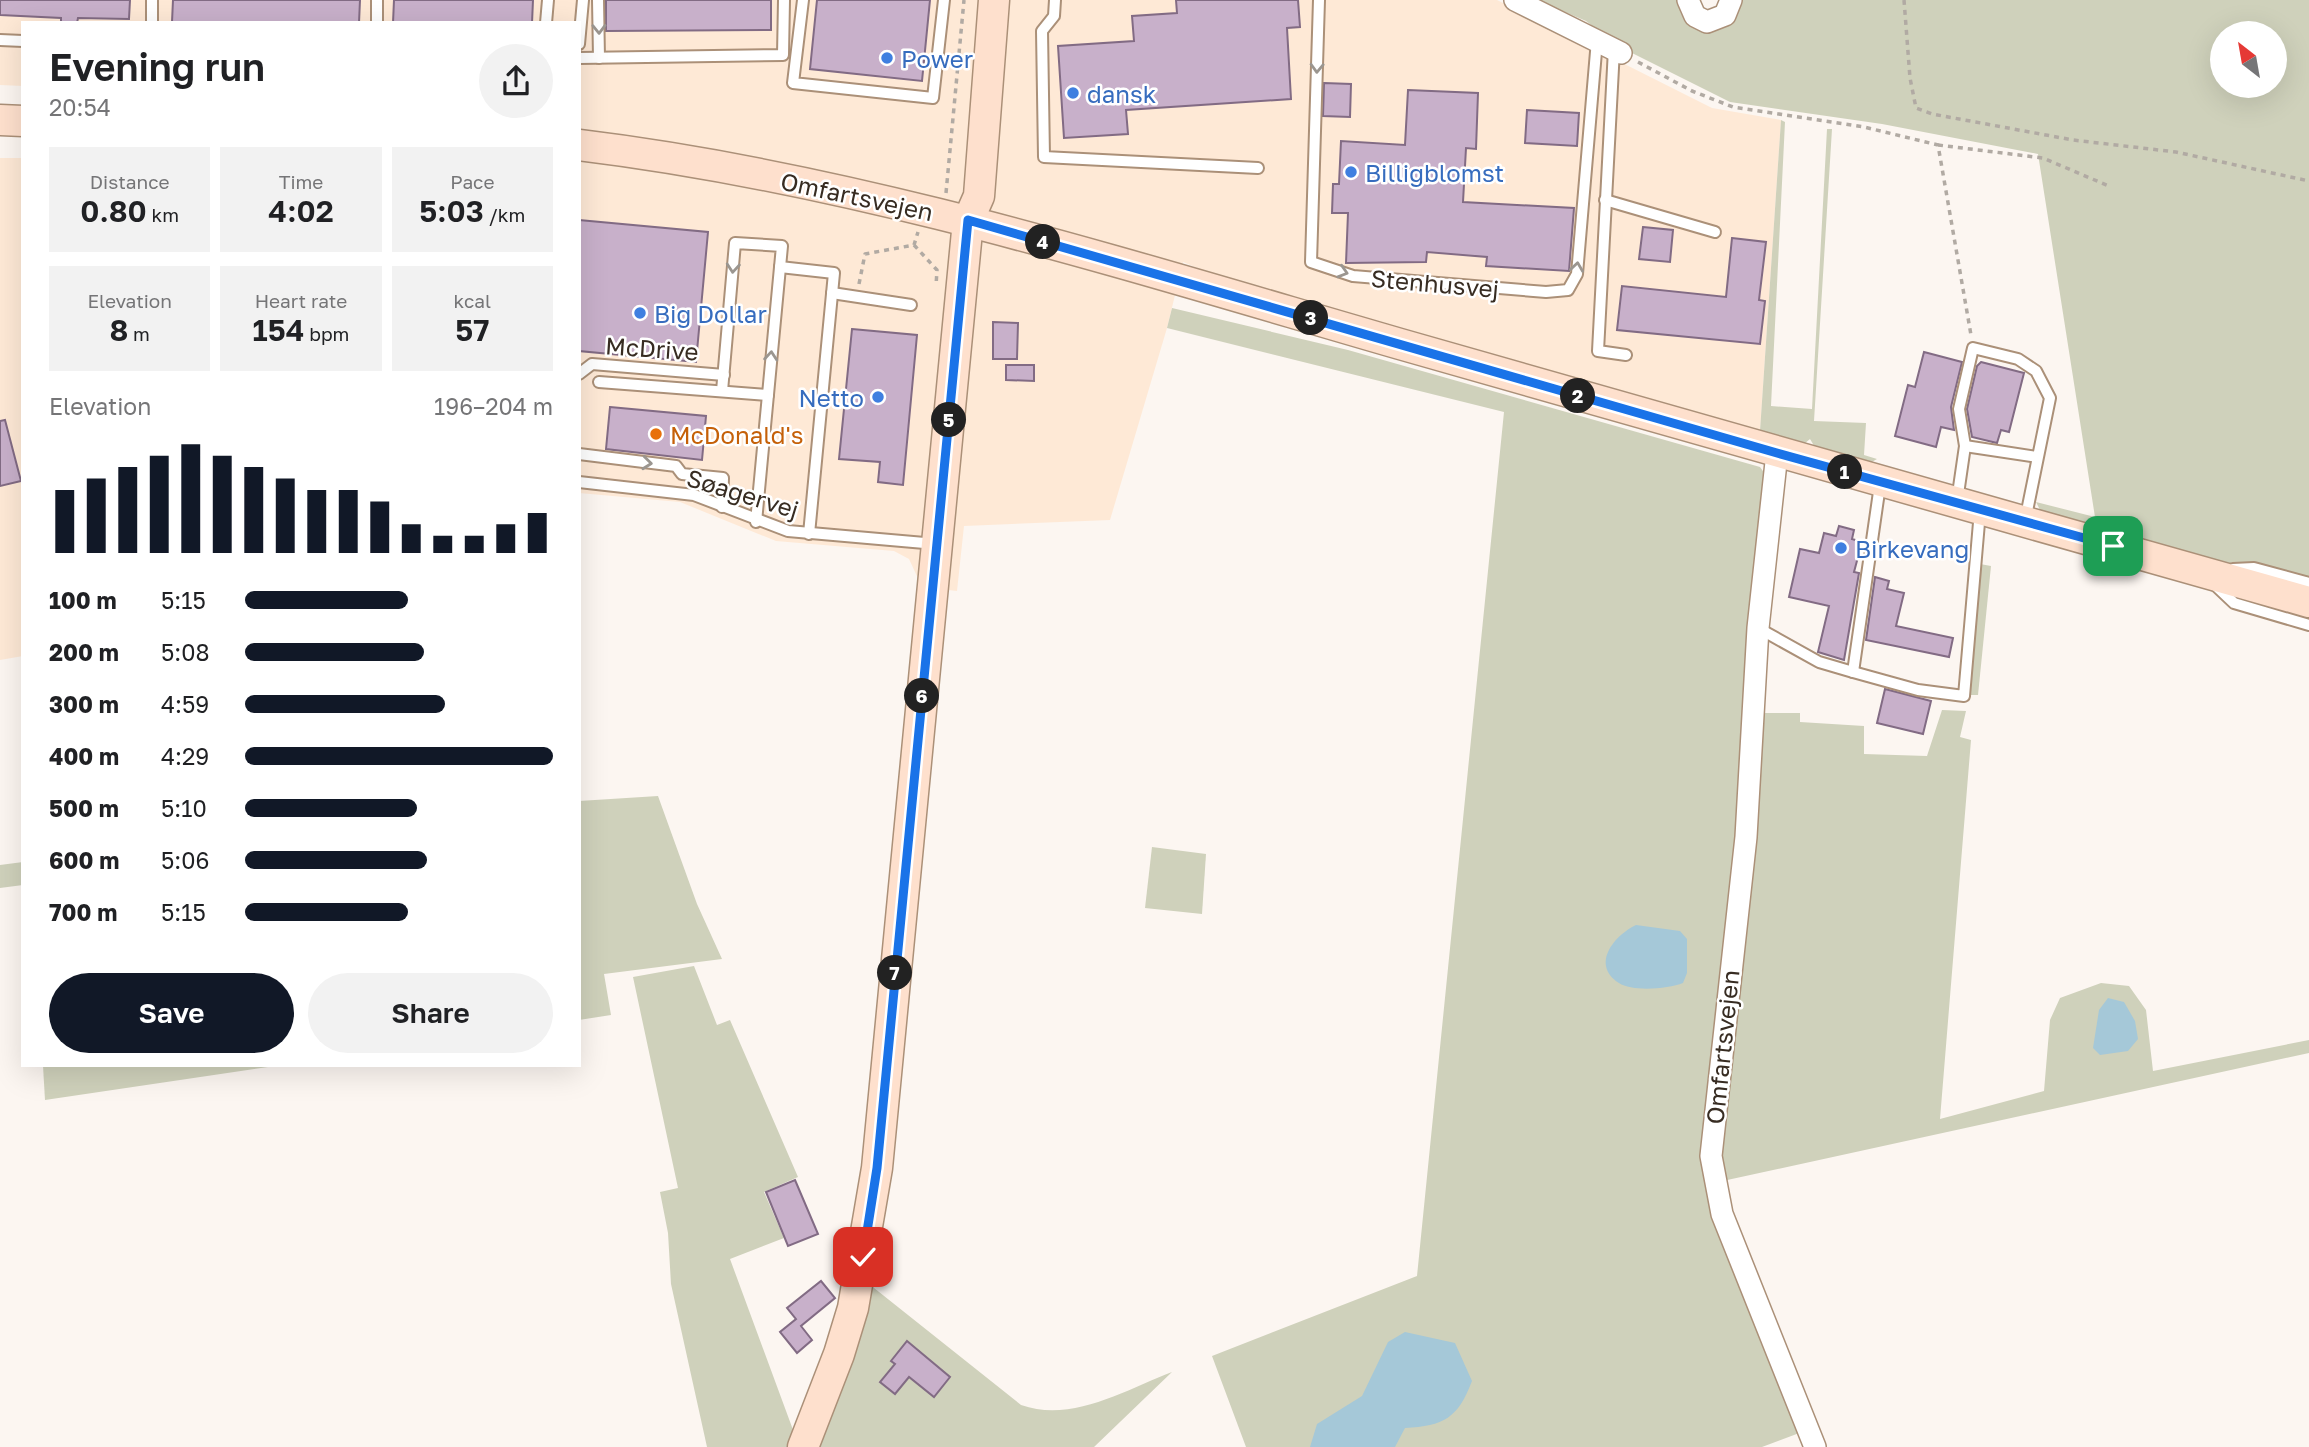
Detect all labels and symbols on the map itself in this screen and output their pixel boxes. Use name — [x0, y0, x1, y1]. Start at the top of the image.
north arrow — [2210, 21, 2287, 98]
one-way arrow — [591, 24, 606, 35]
place label: Power — [901, 44, 973, 73]
marker: Power — [879, 50, 895, 66]
one-way arrow — [1309, 63, 1324, 74]
place label: dansk — [1087, 79, 1156, 108]
marker: dansk — [1065, 85, 1081, 101]
place label: Billigblomst — [1365, 158, 1504, 187]
marker: Billigblomst — [1343, 164, 1359, 180]
street label: Omfartsvejen — [778, 166, 936, 226]
pin: 4 — [1026, 224, 1060, 260]
one-way arrow — [1570, 261, 1585, 273]
one-way arrow — [726, 262, 741, 273]
street label: Stenhusvej — [1370, 263, 1500, 303]
one-way arrow — [1337, 264, 1349, 278]
place label: Big Dollar — [654, 299, 767, 328]
pin: 3 — [1294, 300, 1328, 336]
marker: Big Dollar — [632, 305, 648, 321]
street label: McDrive — [605, 330, 699, 366]
one-way arrow — [764, 350, 779, 362]
pin: 2 — [1560, 378, 1596, 414]
place label: Netto — [798, 383, 864, 412]
marker: Netto — [870, 389, 886, 405]
pin: 5 — [932, 402, 967, 438]
place label: McDonald's — [670, 420, 803, 449]
marker: McDonald's — [648, 426, 664, 442]
pin: 1 — [1828, 454, 1862, 490]
one-way arrow — [642, 455, 653, 470]
street label: Søagervej — [684, 462, 802, 524]
pin — [2083, 516, 2143, 576]
place label: Birkevang — [1855, 534, 1969, 563]
marker: Birkevang — [1833, 540, 1849, 556]
pin: 6 — [904, 678, 940, 714]
pin: 7 — [878, 956, 912, 990]
street label: Omfartsvejen — [1699, 968, 1745, 1126]
pin — [833, 1227, 893, 1287]

